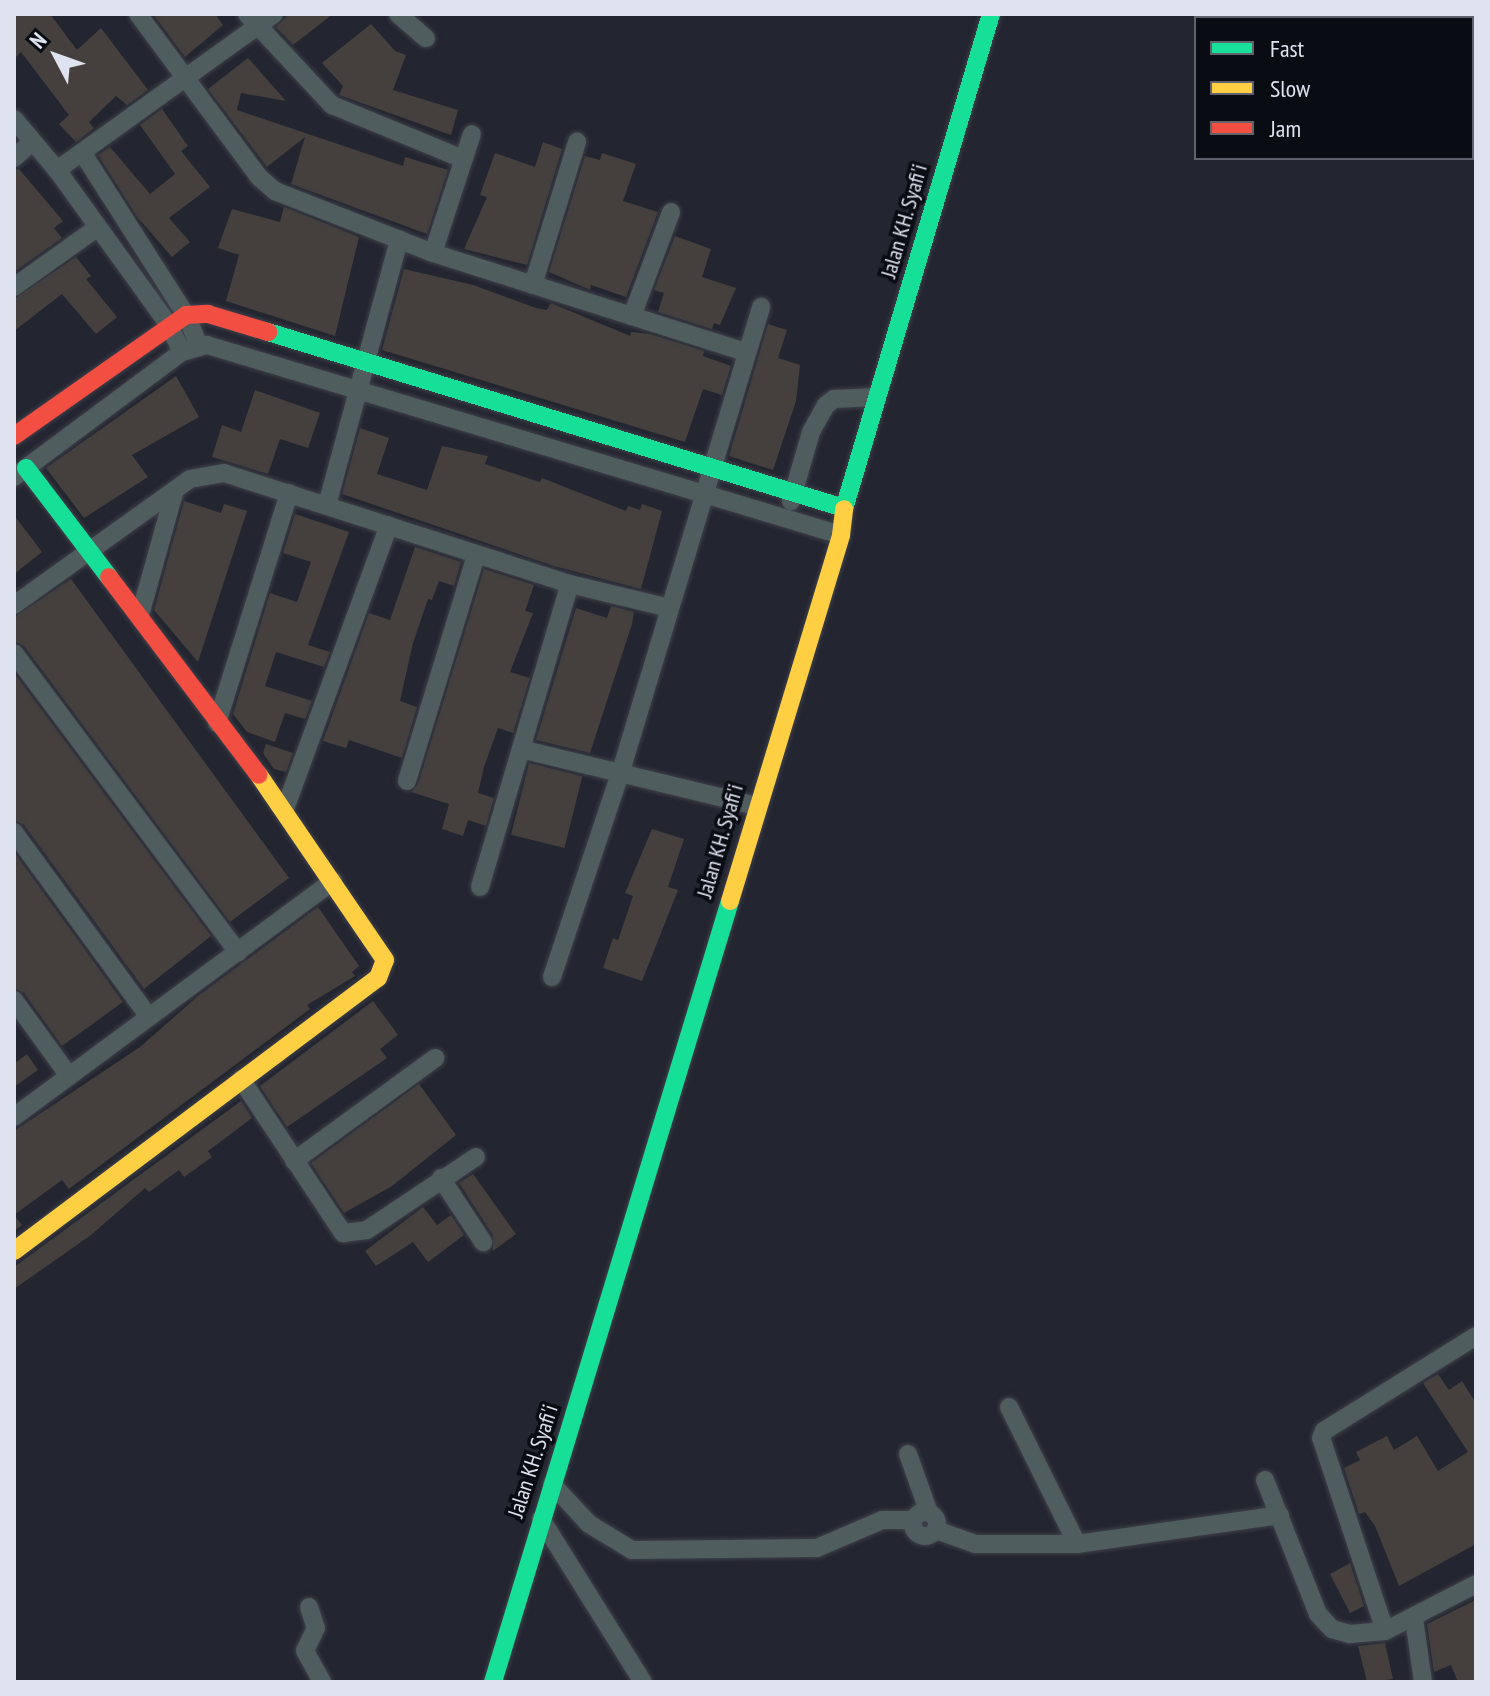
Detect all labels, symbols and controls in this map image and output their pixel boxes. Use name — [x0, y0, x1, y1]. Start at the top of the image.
north arrow — [16, 16, 96, 96]
legend — [1194, 16, 1474, 160]
text: N — [23, 27, 52, 54]
text: Fast — [1270, 33, 1304, 64]
text: Slow — [1270, 73, 1310, 104]
text: Jam — [1270, 113, 1301, 144]
street label: Jalan KH. Syafi'i — [875, 160, 933, 282]
street label: Jalan KH. Syafi'i — [691, 780, 749, 902]
street label: Jalan KH. Syafi'i — [502, 1401, 564, 1521]

